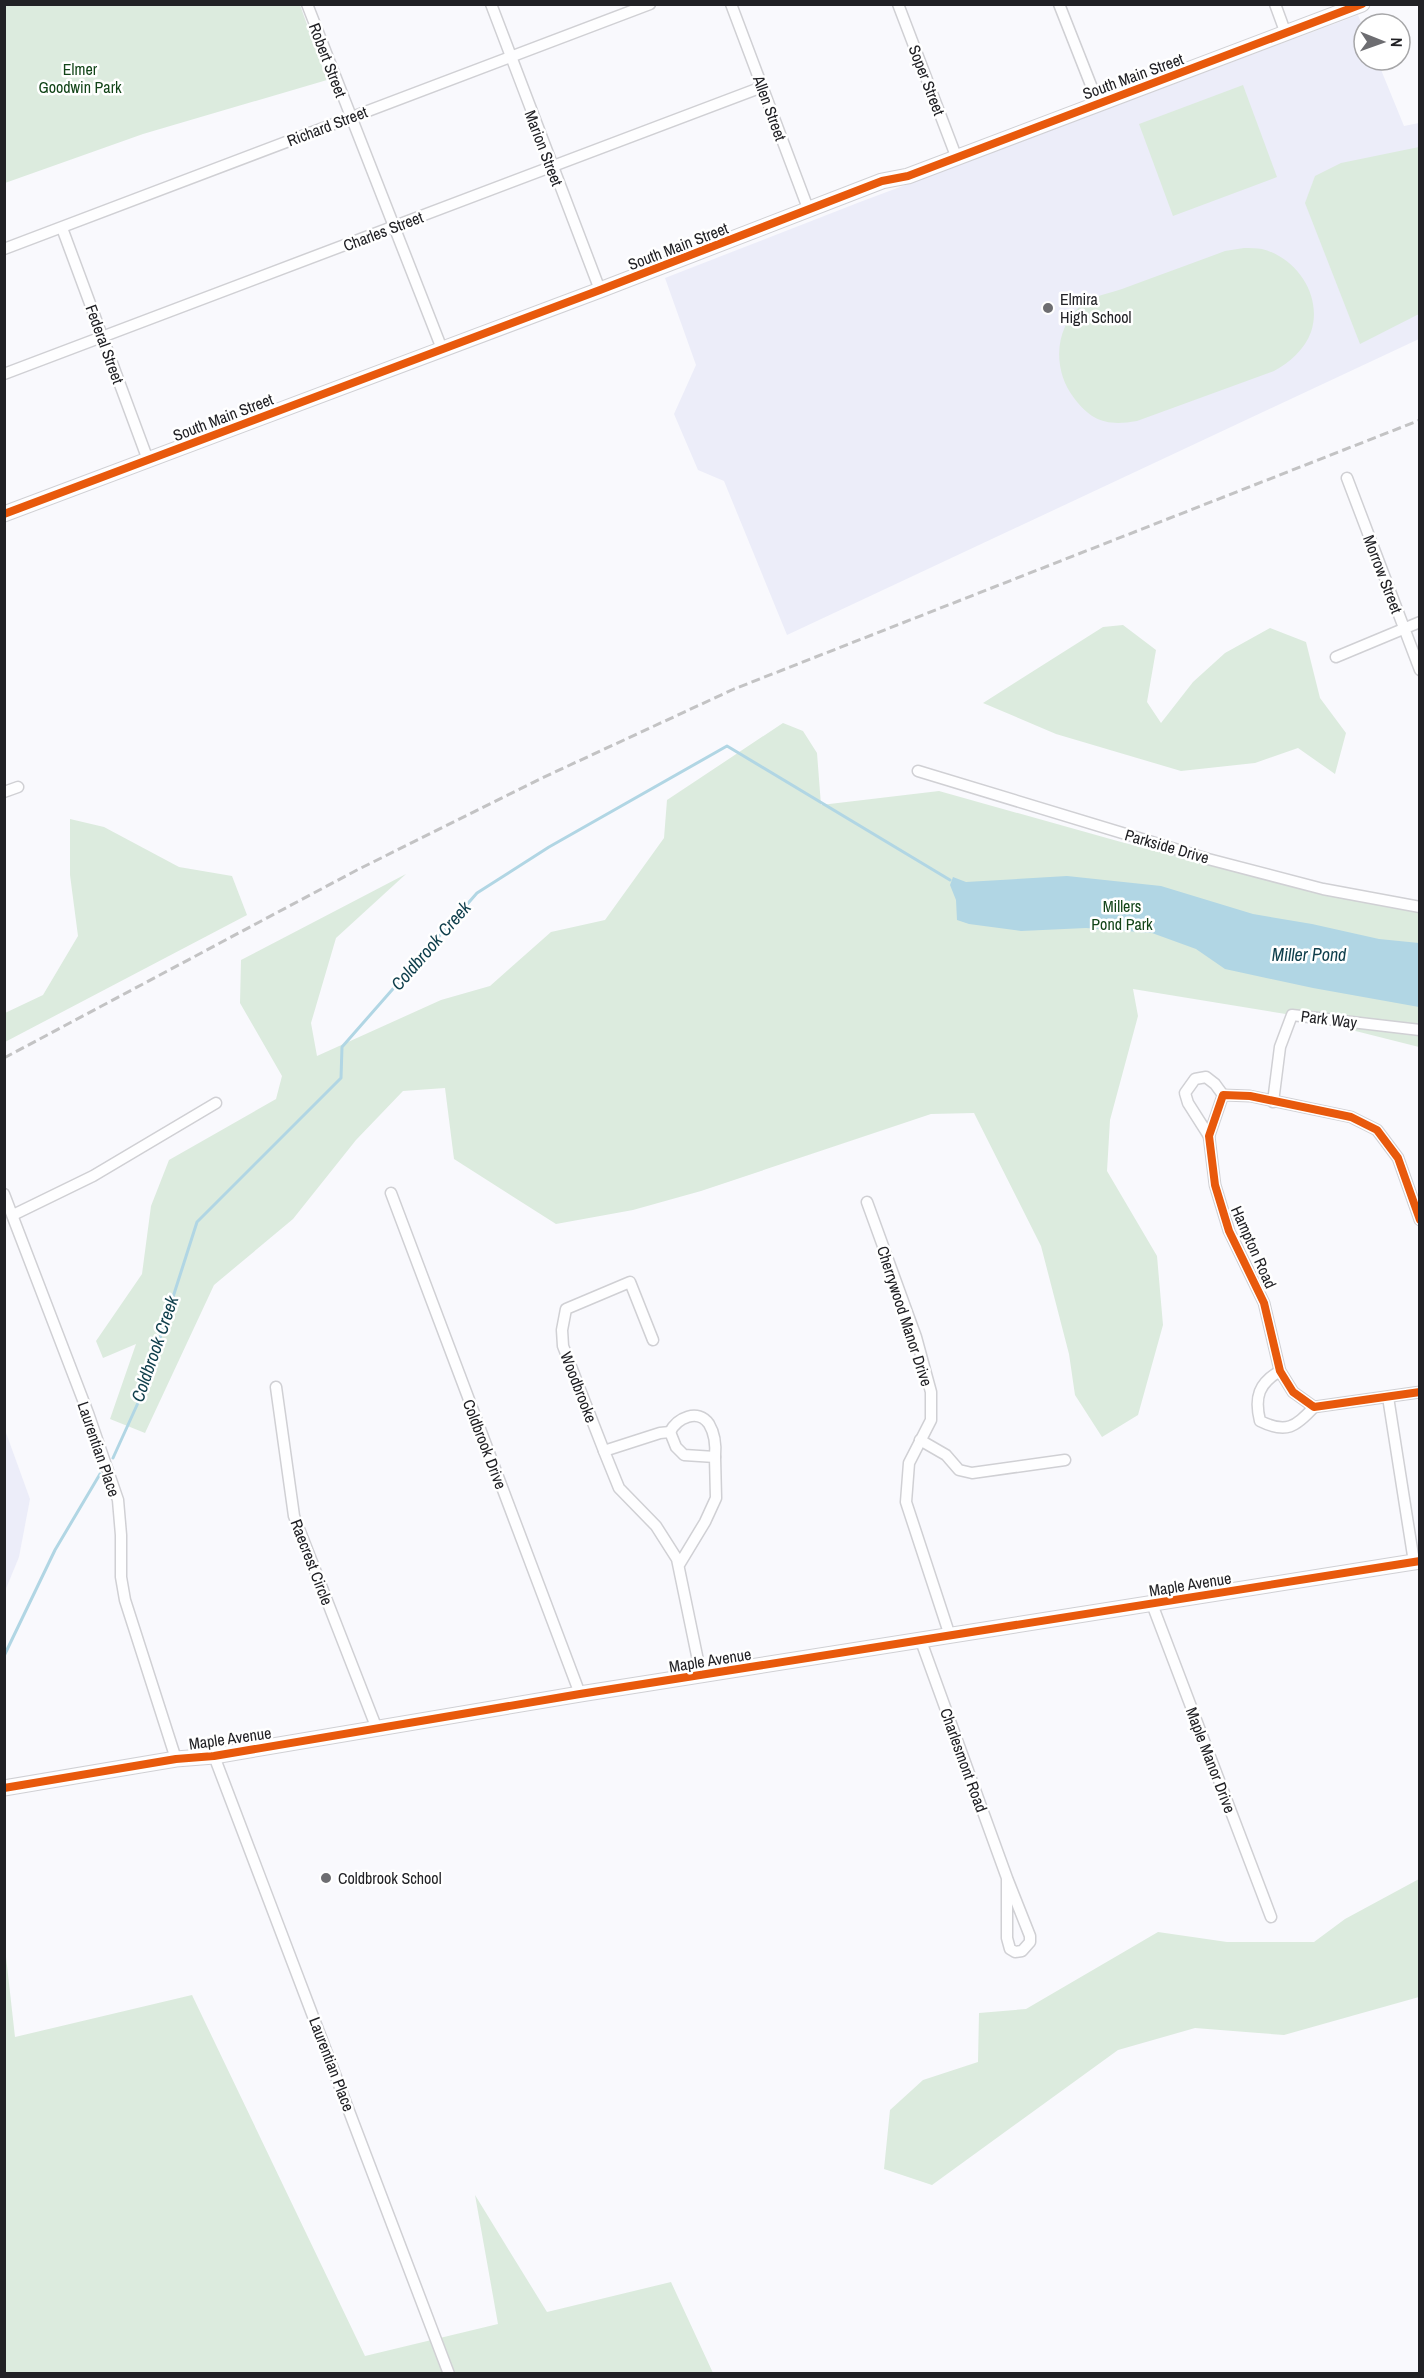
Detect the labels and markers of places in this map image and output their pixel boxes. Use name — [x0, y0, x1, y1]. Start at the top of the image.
place label: Elmira High School — [1060, 288, 1132, 328]
marker: Elmira High School — [1041, 301, 1055, 315]
place label: Coldbrook School — [338, 1867, 442, 1889]
marker: Coldbrook School — [319, 1871, 333, 1885]

